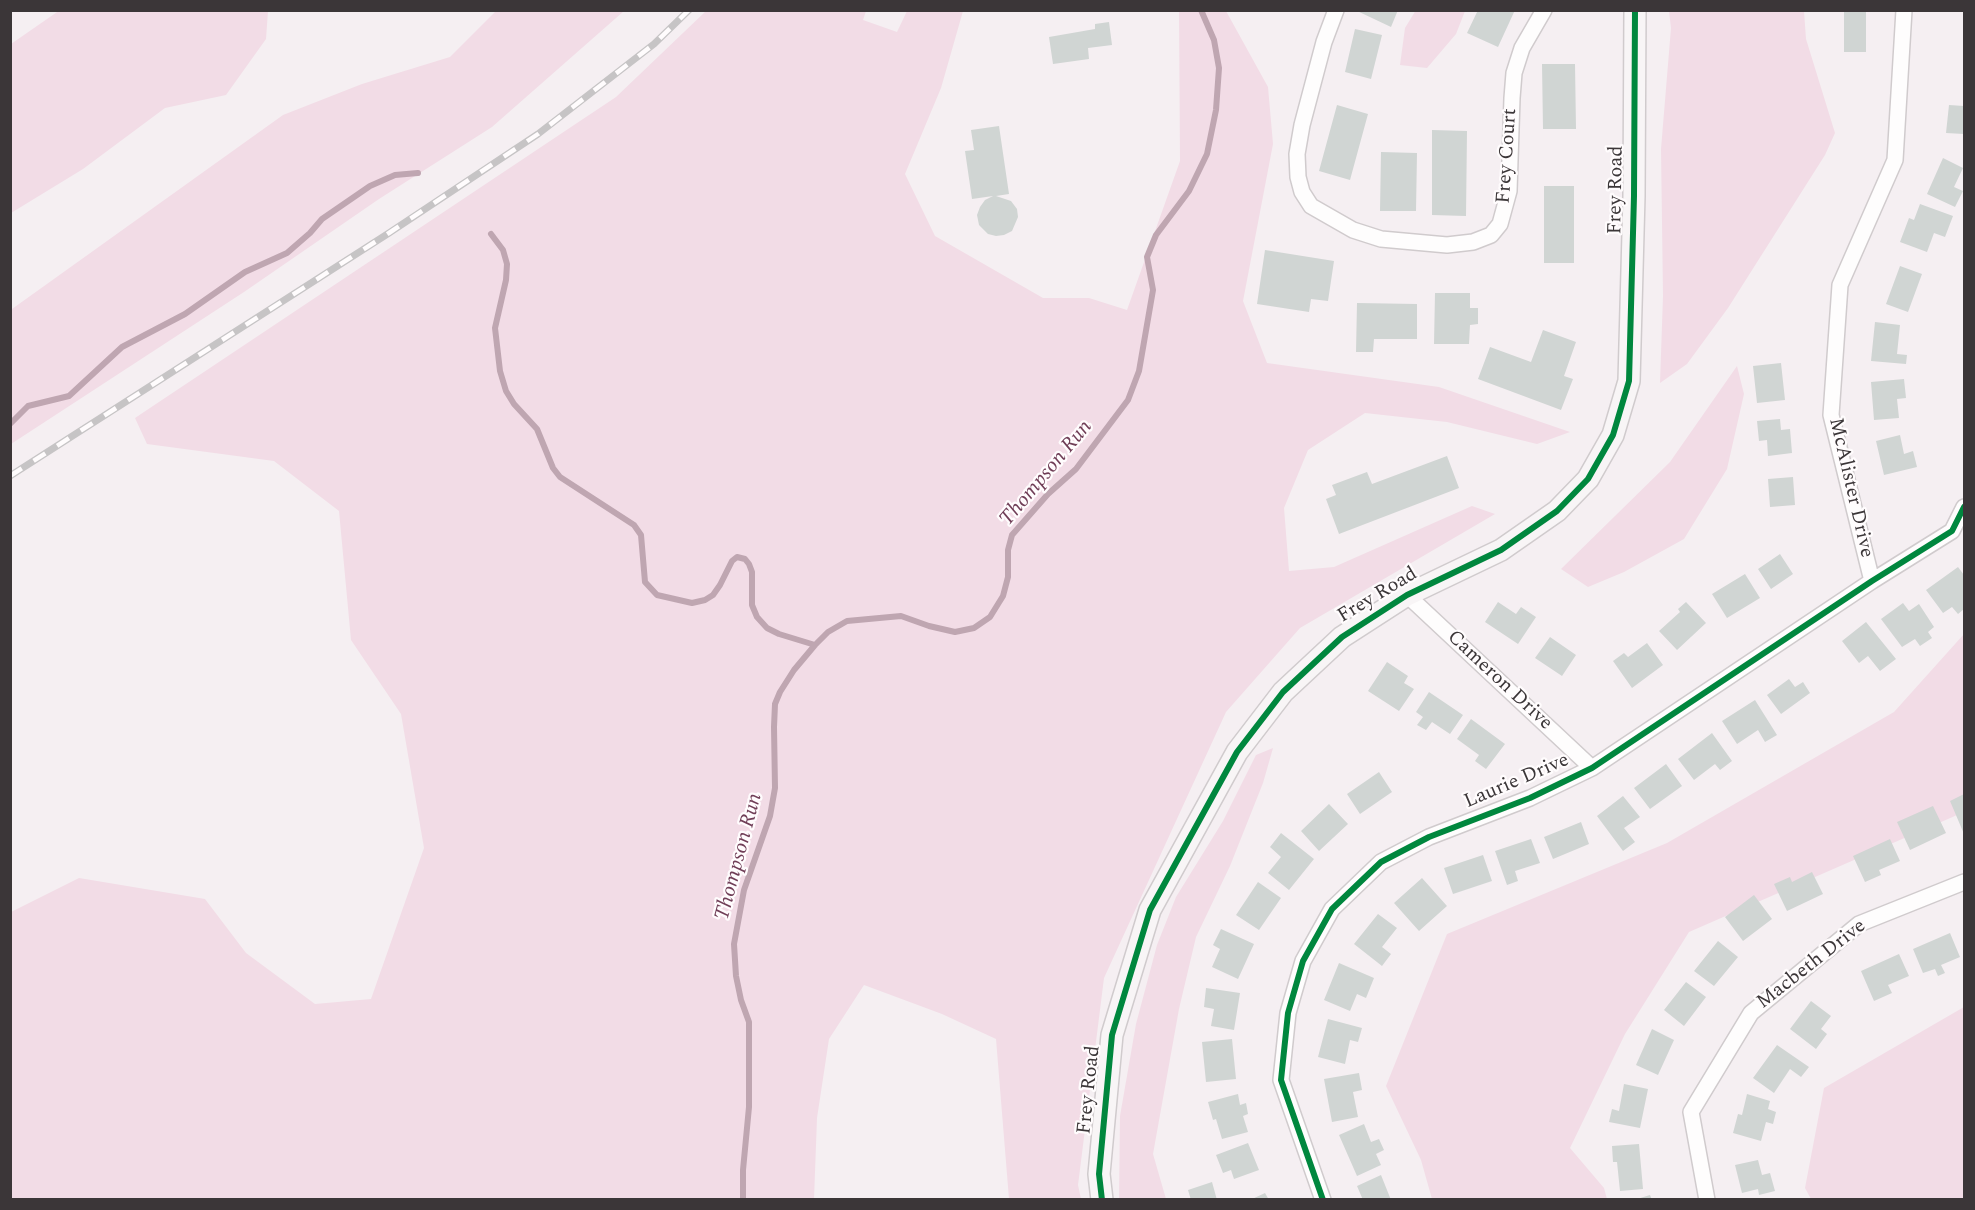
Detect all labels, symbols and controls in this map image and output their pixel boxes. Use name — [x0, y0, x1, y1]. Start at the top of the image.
street label: Frey Court — [1493, 108, 1523, 204]
street label: Frey Road — [1604, 145, 1630, 235]
water label: Thompson Run — [995, 416, 1099, 532]
street label: McAlister Drive — [1822, 416, 1878, 560]
street label: Frey Road — [1334, 563, 1422, 629]
street label: Cameron Drive — [1441, 626, 1557, 736]
street label: Laurie Drive — [1461, 749, 1573, 815]
water label: Thompson Run — [711, 791, 769, 923]
street label: Macbeth Drive — [1753, 915, 1871, 1015]
street label: Frey Road — [1073, 1044, 1107, 1136]

